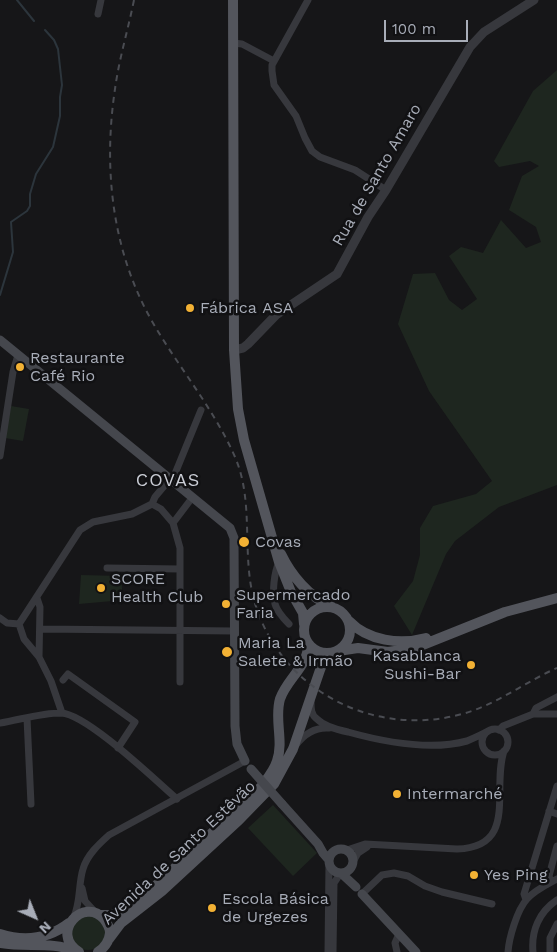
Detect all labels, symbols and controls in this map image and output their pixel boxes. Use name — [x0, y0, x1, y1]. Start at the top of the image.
scale bar — [387, 10, 471, 42]
text: 100 m — [392, 20, 436, 38]
street label: Rua de Santo Amaro — [328, 100, 426, 250]
place label: Fábrica ASA — [200, 298, 293, 318]
marker: Fábrica ASA — [184, 302, 196, 314]
place label: Restaurante Café Rio — [30, 348, 125, 386]
marker: Restaurante Café Rio — [14, 361, 26, 373]
district label: COVAS — [135, 470, 201, 492]
place label: Covas — [255, 532, 301, 552]
marker: Covas — [237, 535, 251, 549]
place label: SCORE Health Club — [111, 569, 203, 607]
marker: SCORE Health Club — [95, 582, 107, 594]
place label: Supermercado Faria — [236, 585, 350, 623]
marker: Supermercado Faria — [220, 598, 232, 610]
place label: Maria La Salete & Irmão — [238, 633, 353, 671]
marker: Maria La Salete & Irmão — [220, 645, 234, 659]
place label: Kasablanca Sushi-Bar — [372, 646, 461, 684]
marker: Kasablanca Sushi-Bar — [465, 659, 477, 671]
street label: Avenida de Santo Estêvão — [98, 777, 260, 929]
place label: Intermarché — [407, 784, 503, 804]
marker: Intermarché — [391, 788, 403, 800]
place label: Yes Ping — [484, 865, 548, 885]
marker: Yes Ping — [468, 869, 480, 881]
place label: Escola Básica de Urgezes — [222, 889, 329, 927]
north arrow — [10, 892, 60, 942]
marker: Escola Básica de Urgezes — [206, 902, 218, 914]
text: N — [36, 918, 55, 937]

